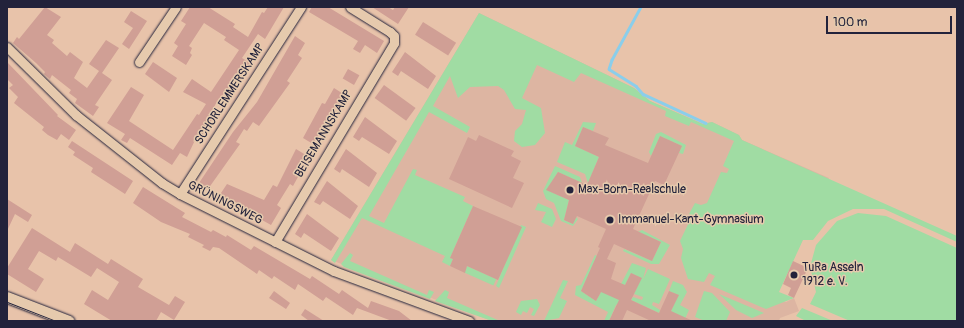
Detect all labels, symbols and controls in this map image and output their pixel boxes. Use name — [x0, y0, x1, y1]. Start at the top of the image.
scale bar — [828, 8, 954, 34]
text: 100 m — [833, 15, 867, 30]
street label: SCHORLEMMERSKAMP — [192, 41, 268, 147]
street label: BEISEMANNSKAMP — [292, 88, 356, 180]
street label: GRÜNINGSWEG — [185, 178, 265, 228]
place label: Max-Born-Realschule — [578, 183, 686, 197]
marker: Max-Born-Realschule — [565, 185, 575, 195]
place label: Immanuel-Kant-Gymnasium — [618, 213, 764, 227]
marker: Immanuel-Kant-Gymnasium — [605, 215, 615, 225]
place label: TuRa Asseln 1912 e. V. — [802, 261, 864, 289]
marker: TuRa Asseln 1912 e. V. — [789, 270, 799, 280]

